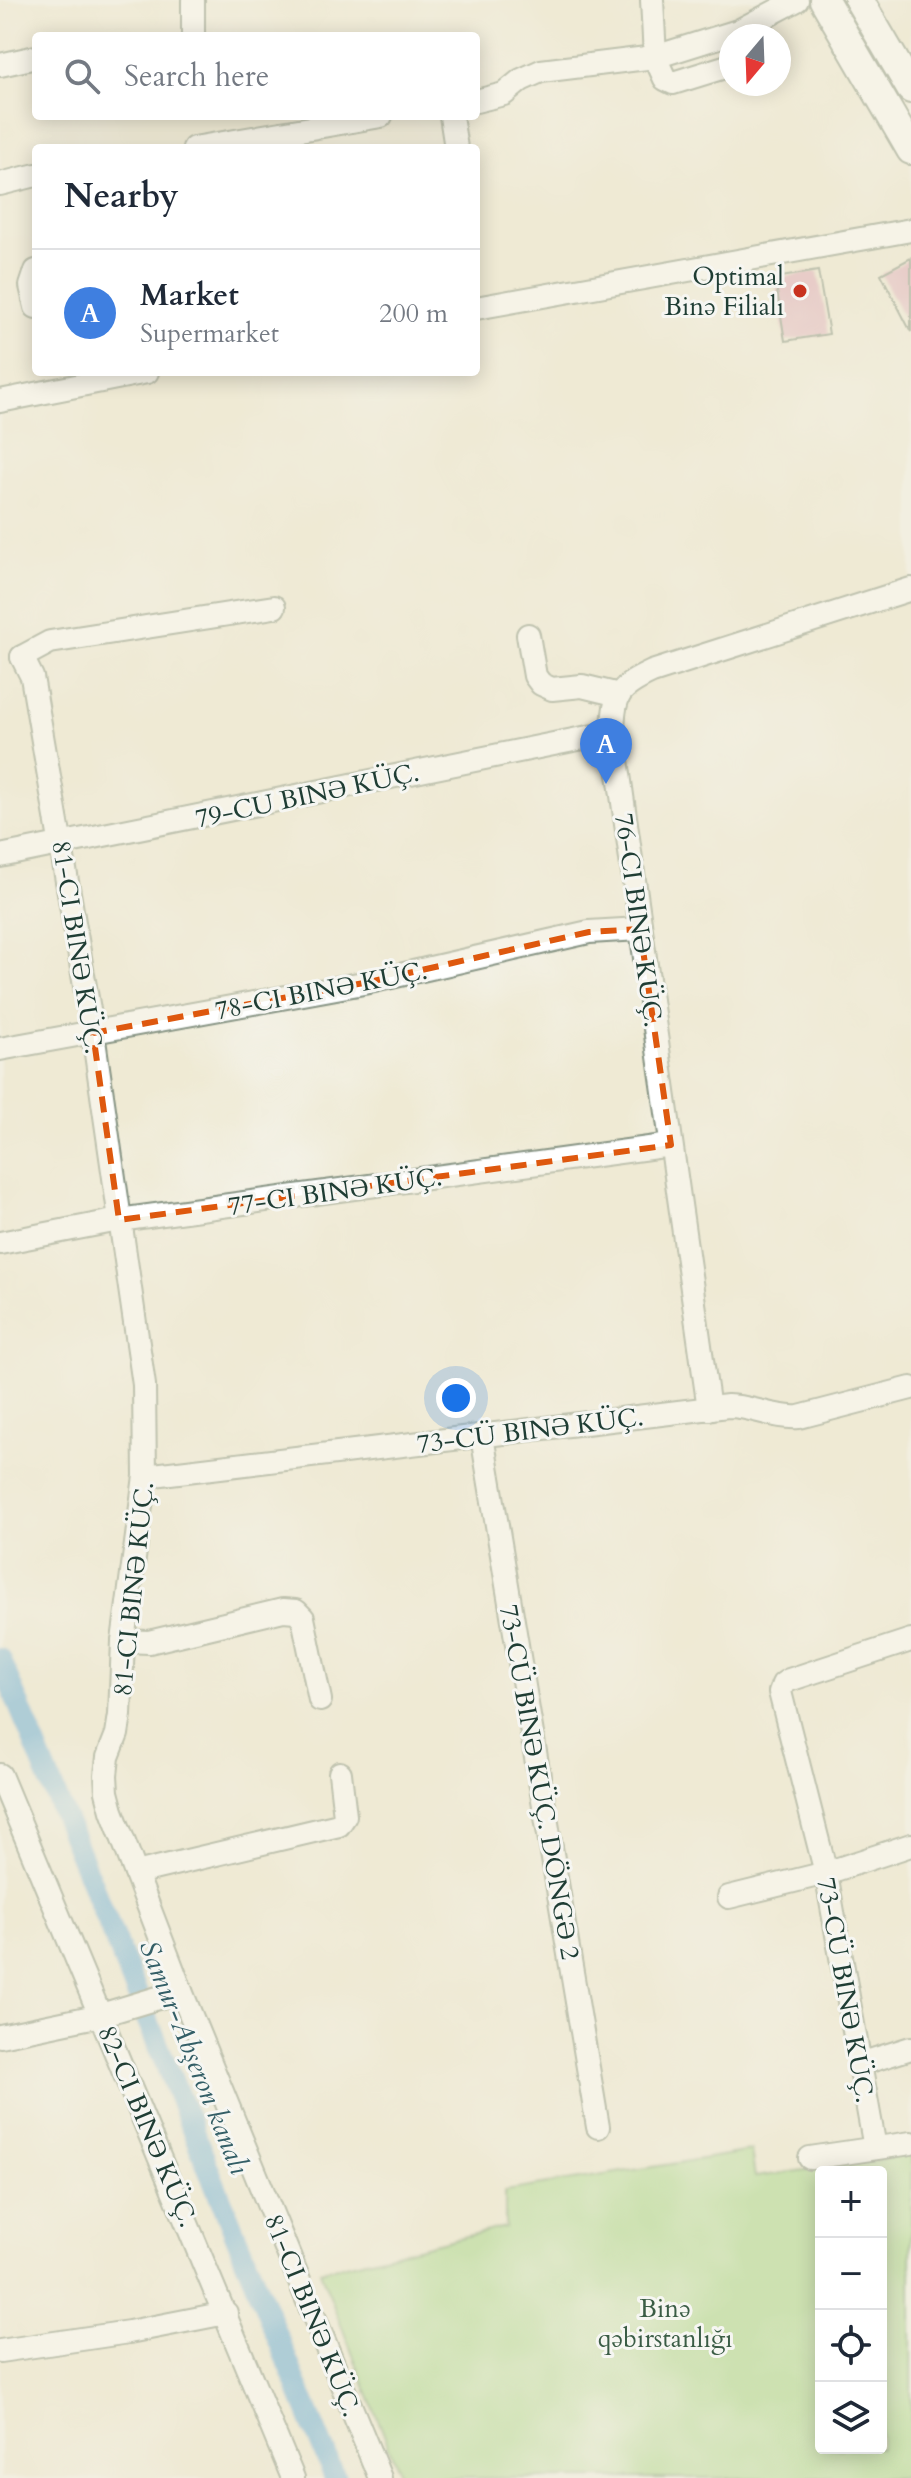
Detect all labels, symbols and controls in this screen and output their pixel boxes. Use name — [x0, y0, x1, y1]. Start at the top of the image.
north arrow — [719, 24, 791, 96]
search box — [32, 32, 480, 120]
icon: search — [60, 54, 104, 98]
text: Search here — [124, 56, 269, 97]
text: Nearby — [64, 173, 179, 219]
place label: Optimal Binə Filialı — [664, 259, 784, 324]
text: Market — [140, 275, 239, 316]
marker: Optimal Binə Filialı — [791, 282, 809, 300]
text: A — [80, 296, 100, 331]
text: 200 m — [379, 296, 448, 331]
text: Supermarket — [140, 316, 279, 351]
pin: A — [580, 718, 632, 784]
street label: 79-CU BINƏ KÜÇ. — [192, 755, 422, 836]
street label: 76-CI BINƏ KÜÇ. — [606, 811, 671, 1029]
street label: 81-CI BINƏ KÜÇ. — [43, 838, 112, 1056]
street label: 78-CI BINƏ KÜÇ. — [212, 953, 430, 1028]
street label: 77-CI BINƏ KÜÇ. — [226, 1159, 444, 1224]
your location — [436, 1378, 476, 1418]
street label: 73-CÜ BINƏ KÜÇ. — [415, 1399, 645, 1462]
street label: 81-CI BINƏ KÜÇ. — [105, 1480, 162, 1698]
street label: 73-CÜ BINƏ KÜÇ. DÖNGƏ 2 — [491, 1602, 588, 1963]
street label: 73-CÜ BINƏ KÜÇ. — [808, 1875, 883, 2105]
water label: Samur-Abşeron kanalı — [130, 1935, 259, 2181]
street label: 82-CI BINƏ KÜÇ. — [89, 2020, 206, 2232]
map controls — [815, 2166, 887, 2454]
button: + — [815, 2166, 887, 2238]
street label: 81-CI BINƏ KÜÇ. — [256, 2209, 369, 2422]
button: − — [815, 2238, 887, 2310]
park label: Binə qəbirstanlığı — [597, 2291, 733, 2356]
button: locate — [815, 2310, 887, 2382]
button: layers — [815, 2382, 887, 2454]

